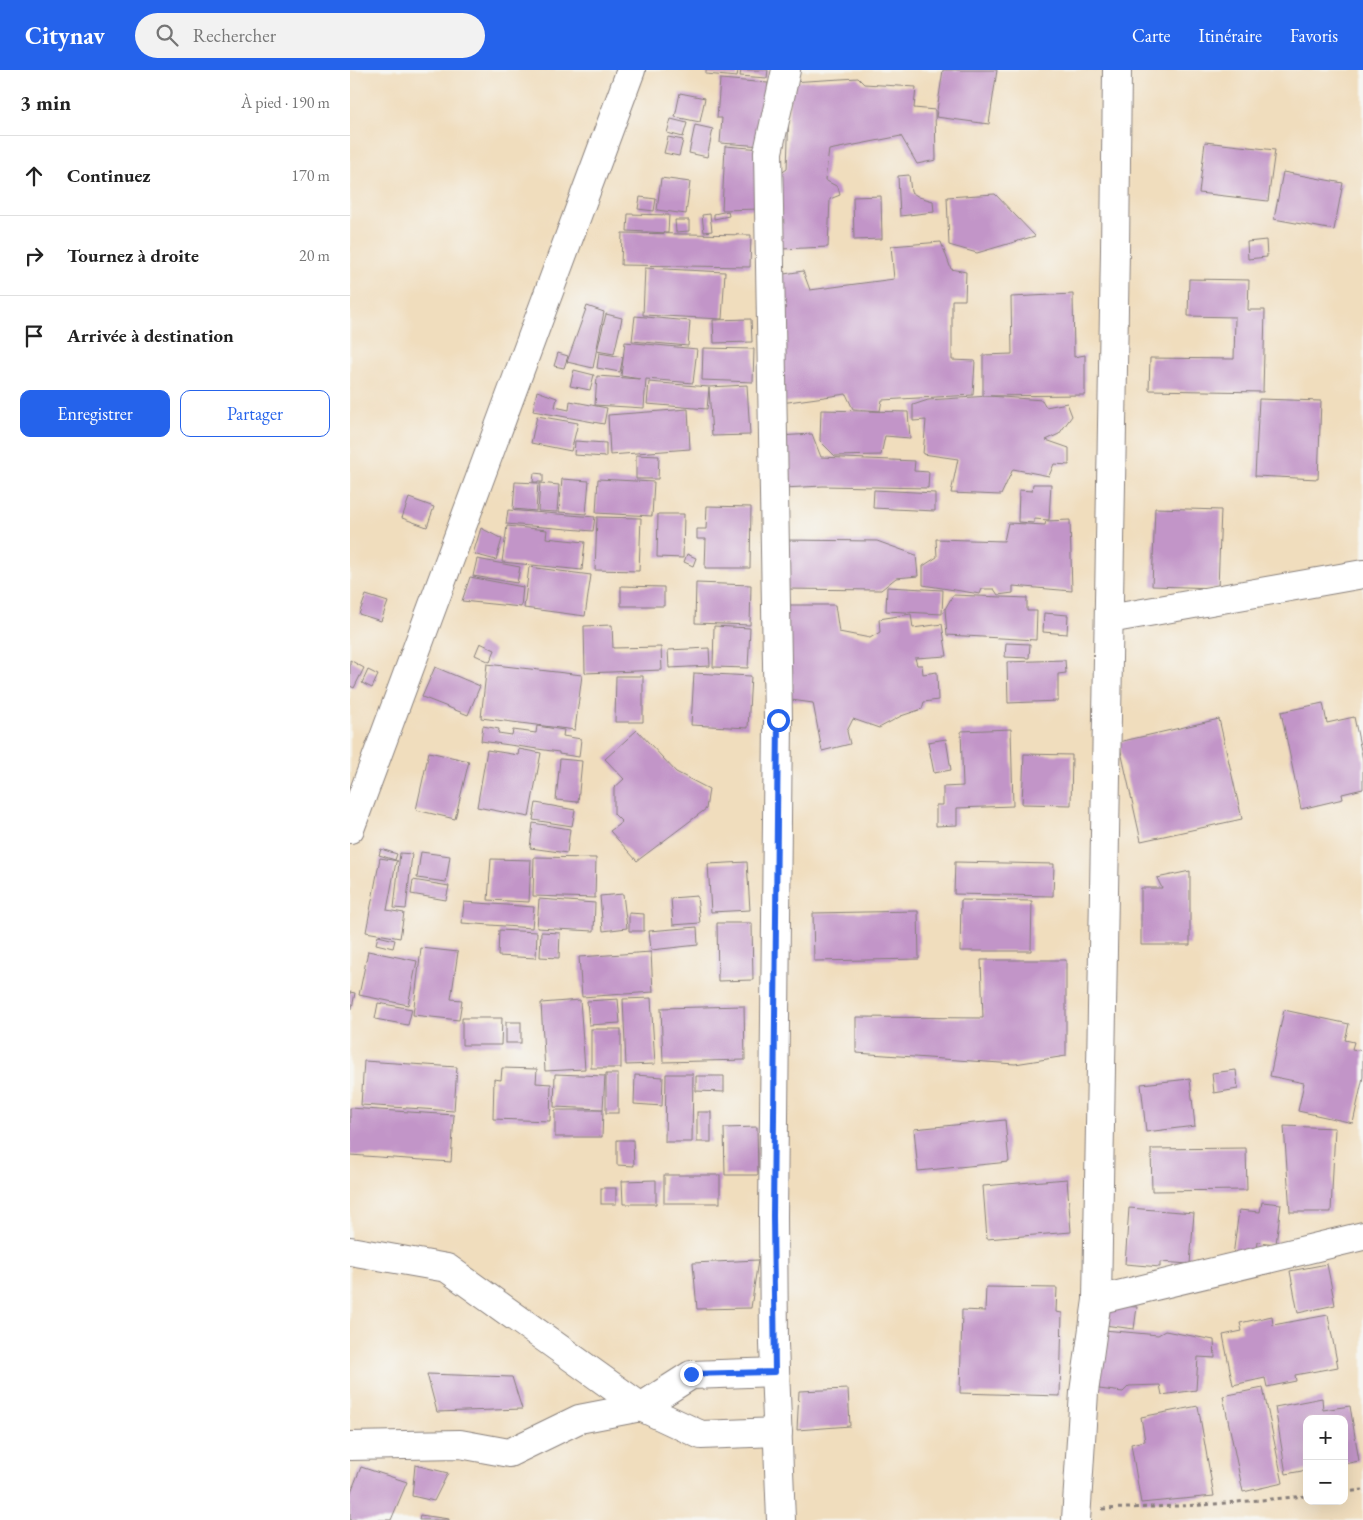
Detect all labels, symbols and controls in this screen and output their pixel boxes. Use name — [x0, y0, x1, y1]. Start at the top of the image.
search box — [135, 13, 485, 58]
text: Citynav — [25, 20, 105, 51]
icon: search — [153, 21, 181, 49]
text: Rechercher — [193, 23, 276, 48]
text: Carte — [1132, 24, 1171, 47]
text: Itinéraire — [1199, 24, 1262, 47]
text: Favoris — [1290, 24, 1338, 47]
text: 3 min — [20, 89, 71, 116]
text: À pied · 190 m — [241, 92, 330, 113]
icon: ahead — [20, 162, 48, 190]
text: Continuez — [67, 163, 151, 188]
text: 170 m — [291, 165, 330, 186]
icon: right — [20, 242, 48, 270]
text: Tournez à droite — [67, 243, 199, 268]
text: 20 m — [299, 245, 330, 266]
icon: arrive — [20, 322, 48, 350]
text: Arrivée à destination — [67, 323, 234, 348]
button: Enregistrer — [20, 390, 170, 437]
button: Partager — [180, 390, 330, 437]
route start — [767, 709, 790, 732]
route end — [680, 1363, 703, 1386]
map controls — [1303, 1415, 1348, 1505]
button: + — [1303, 1415, 1348, 1460]
button: − — [1303, 1460, 1348, 1505]

